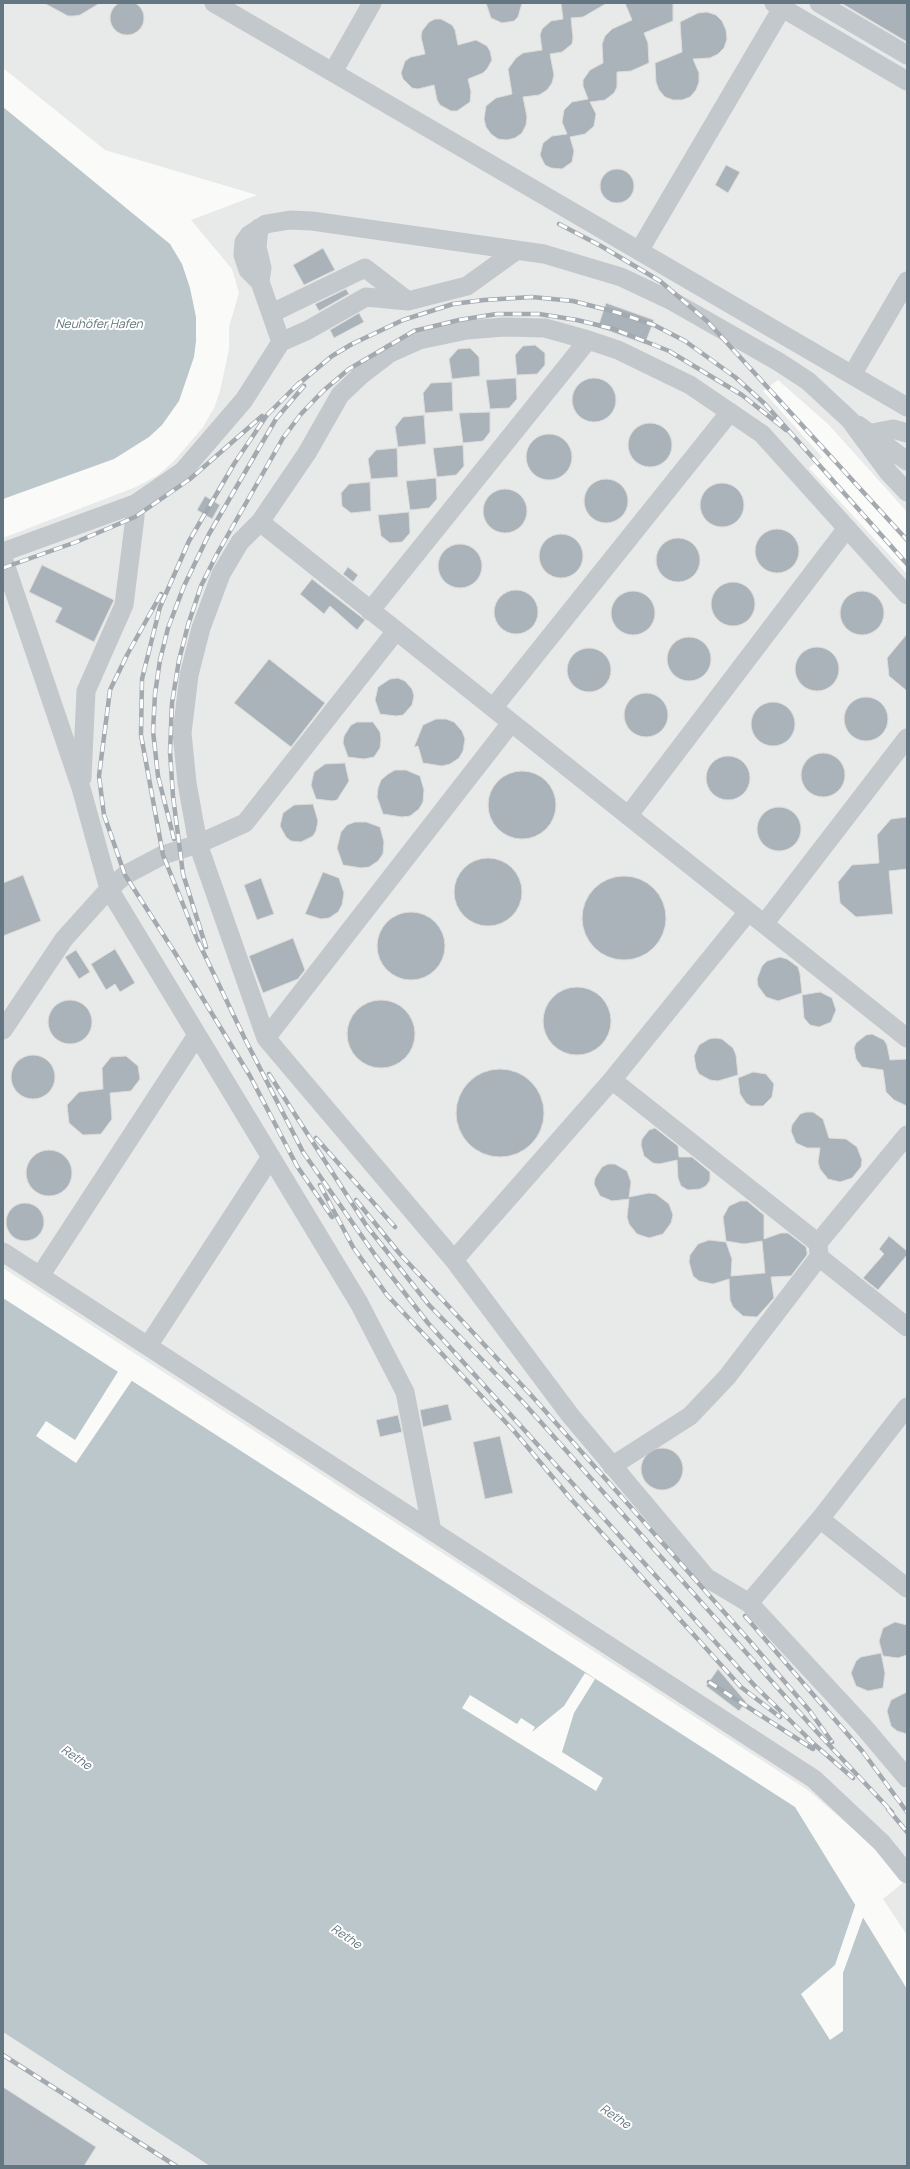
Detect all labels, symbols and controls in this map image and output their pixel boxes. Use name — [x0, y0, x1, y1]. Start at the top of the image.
water label: Neuhöfer Hafen — [55, 318, 143, 332]
water label: Rethe — [58, 1743, 94, 1773]
water label: Rethe — [328, 1922, 364, 1952]
water label: Rethe — [597, 2102, 633, 2132]

